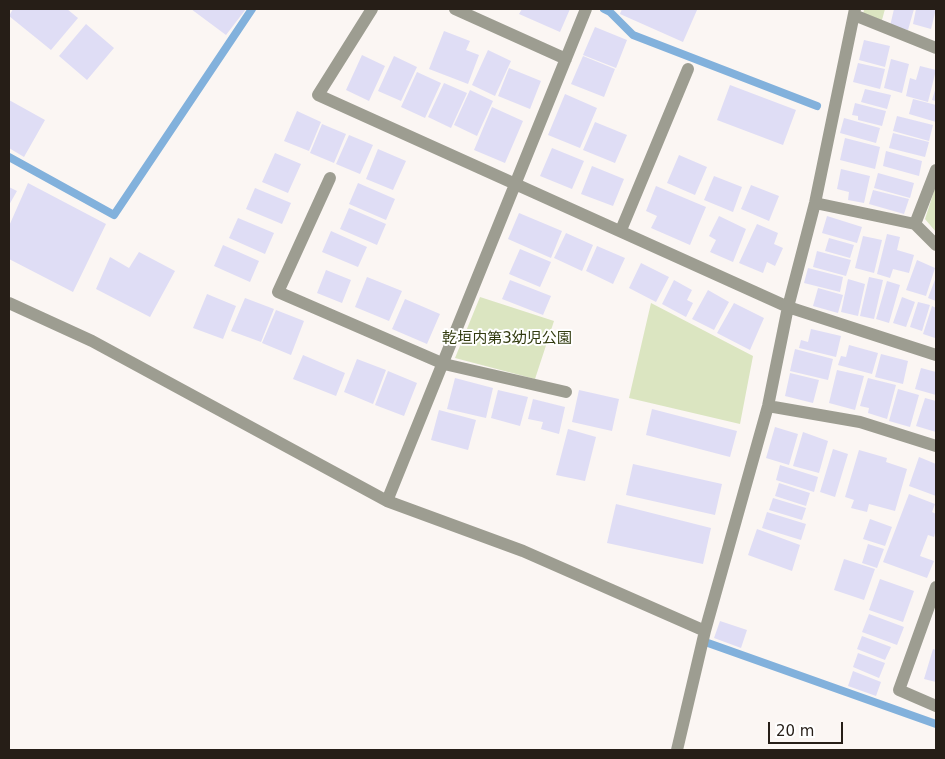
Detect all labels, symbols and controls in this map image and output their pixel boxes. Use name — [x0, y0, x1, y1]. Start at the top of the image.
park label: 乾垣内第3幼児公園 — [442, 330, 572, 348]
scale bar — [770, 712, 845, 744]
text: 20 m — [776, 722, 814, 740]

